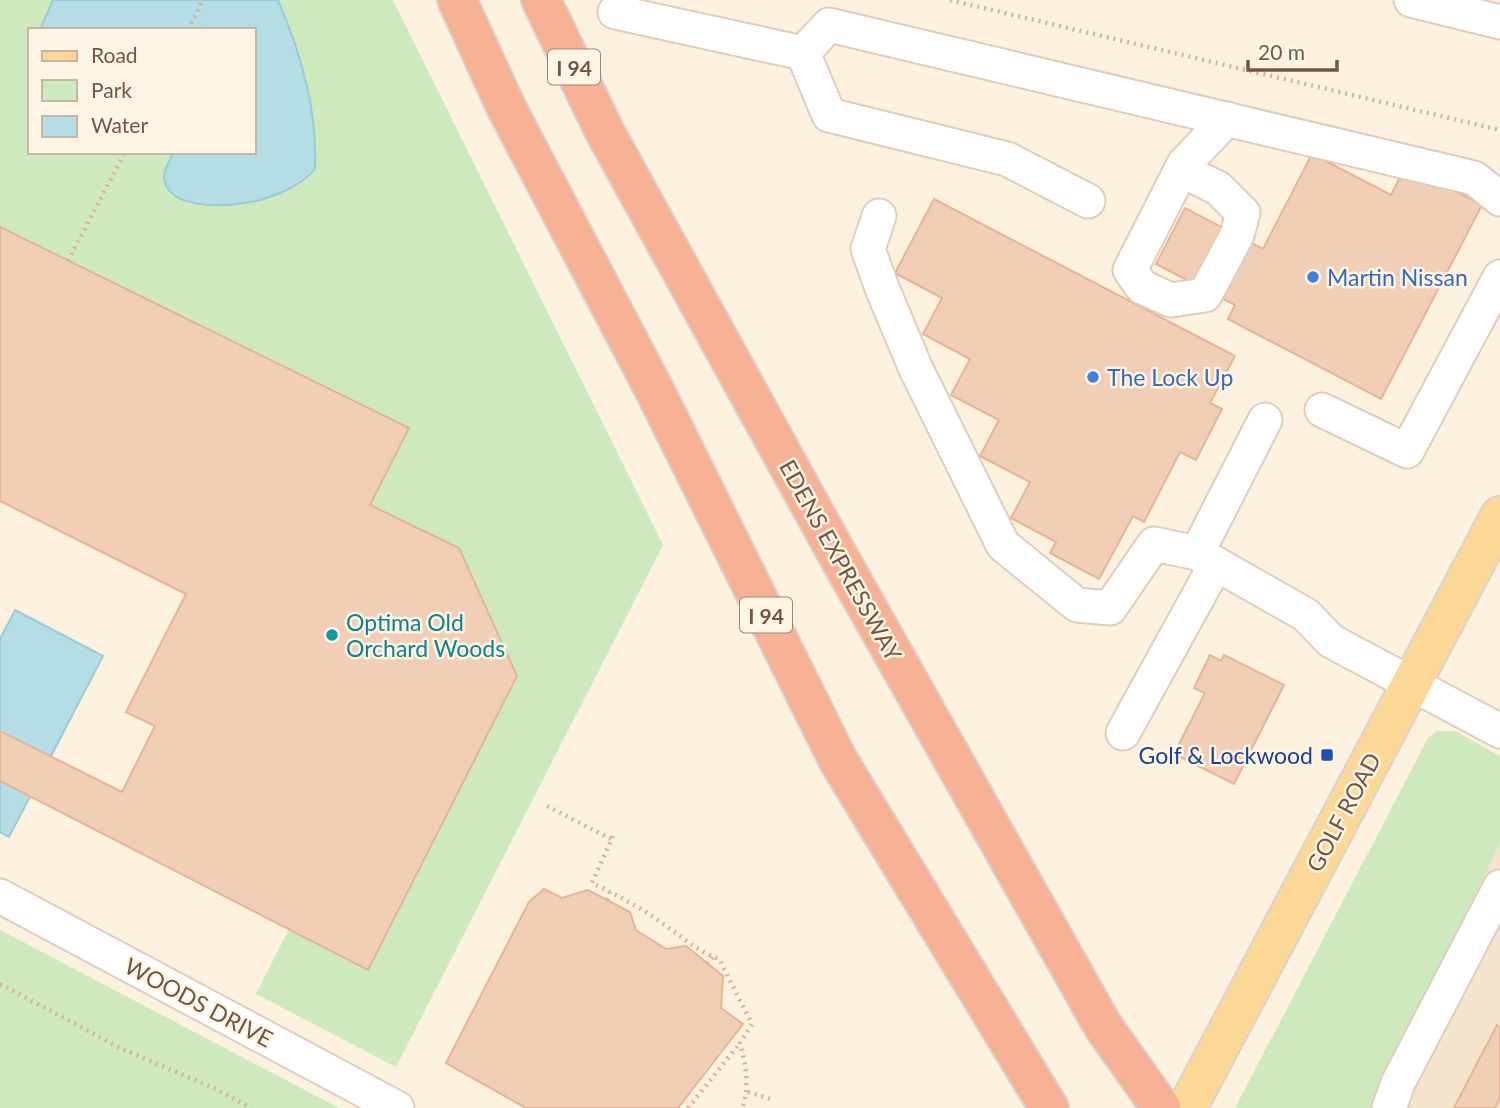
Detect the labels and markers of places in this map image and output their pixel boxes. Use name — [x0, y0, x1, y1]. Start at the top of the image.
place label: Martin Nissan — [1327, 263, 1468, 291]
marker: Martin Nissan — [1305, 269, 1321, 285]
place label: The Lock Up — [1107, 363, 1233, 391]
marker: The Lock Up — [1085, 369, 1101, 385]
place label: Optima Old Orchard Woods — [346, 608, 505, 662]
marker: Optima Old Orchard Woods — [324, 627, 340, 643]
place label: Golf & Lockwood — [1139, 741, 1313, 769]
marker: Golf & Lockwood — [1319, 747, 1335, 763]

